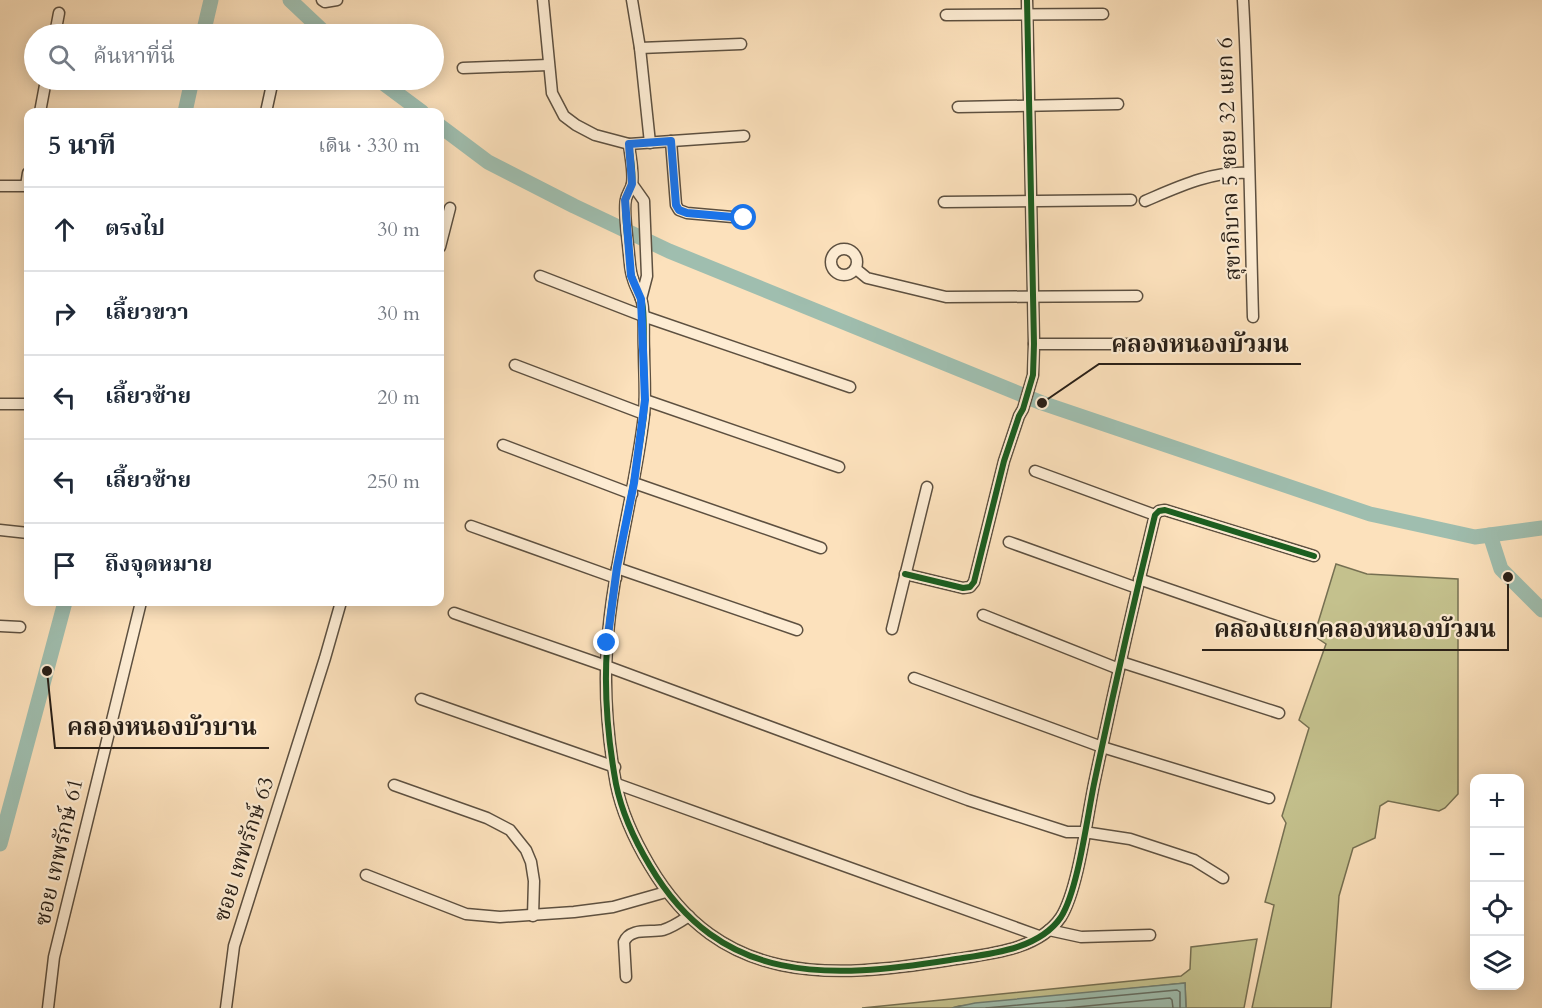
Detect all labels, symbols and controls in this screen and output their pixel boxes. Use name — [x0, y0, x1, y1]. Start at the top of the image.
search box — [24, 24, 444, 90]
street label: สุขาภิบาล 5 ซอย 32 แยก 6 — [1210, 37, 1248, 281]
icon: search — [45, 41, 78, 74]
text: ค้นหาที่นี่ — [93, 41, 175, 71]
text: 5 นาที — [48, 128, 116, 163]
text: เดิน · 330 m — [318, 132, 420, 159]
route start — [730, 204, 756, 230]
icon: ahead — [48, 213, 81, 246]
text: ตรงไป — [105, 213, 165, 243]
text: 30 m — [377, 216, 420, 243]
icon: right — [48, 297, 81, 330]
text: เลี้ยวขวา — [105, 297, 189, 327]
text: 30 m — [377, 300, 420, 327]
callout: คลองหนองบัวมน — [1099, 322, 1301, 364]
text: คลองหนองบัวมน — [1111, 328, 1289, 361]
icon: left — [48, 381, 81, 414]
text: เลี้ยวซ้าย — [105, 381, 191, 411]
text: 20 m — [377, 384, 420, 411]
icon: left — [48, 465, 81, 498]
text: เลี้ยวซ้าย — [105, 465, 191, 495]
text: 250 m — [367, 468, 420, 495]
icon: arrive — [48, 549, 81, 582]
text: ถึงจุดหมาย — [105, 549, 212, 579]
callout: คลองแยกคลองหนองบัวมน — [1202, 608, 1508, 650]
text: คลองแยกคลองหนองบัวมน — [1214, 613, 1496, 646]
route end — [593, 629, 619, 655]
callout: คลองหนองบัวบาน — [55, 706, 269, 748]
text: คลองหนองบัวบาน — [67, 711, 257, 744]
street label: ซอย เทพรักษ์ 63 — [206, 773, 282, 925]
map controls — [1470, 774, 1524, 990]
button: + — [1470, 774, 1524, 828]
street label: ซอย เทพรักษ์ 61 — [27, 775, 91, 929]
button: − — [1470, 828, 1524, 882]
button: locate — [1470, 882, 1524, 936]
button: layers — [1470, 936, 1524, 990]

